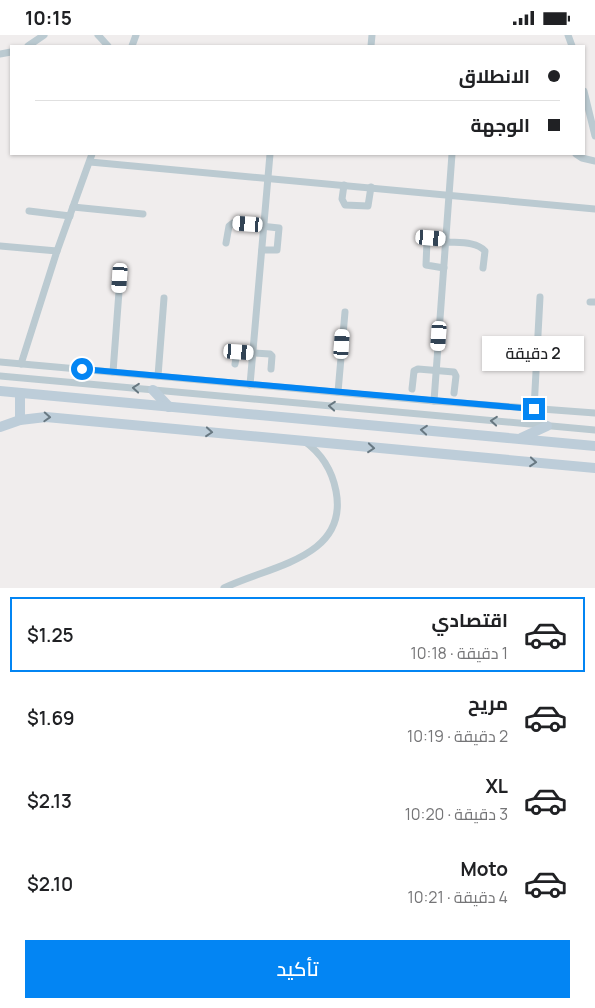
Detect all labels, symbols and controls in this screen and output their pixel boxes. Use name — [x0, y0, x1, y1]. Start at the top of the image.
text: 10:15 — [25, 5, 72, 31]
text: الانطلاق — [459, 63, 530, 89]
text: الوجهة — [470, 112, 530, 138]
car — [232, 215, 263, 233]
car — [415, 229, 446, 247]
car — [111, 263, 128, 293]
car — [430, 321, 447, 351]
car — [333, 329, 350, 359]
callout: 2 دقيقة — [483, 337, 585, 371]
text: 2 دقيقة — [505, 342, 561, 364]
car — [223, 343, 254, 361]
route start — [71, 358, 93, 380]
one-way arrow — [131, 383, 139, 394]
route end — [523, 398, 545, 420]
one-way arrow — [328, 401, 336, 412]
one-way arrow — [43, 412, 51, 423]
one-way arrow — [490, 416, 498, 427]
one-way arrow — [420, 425, 428, 436]
one-way arrow — [205, 426, 213, 437]
one-way arrow — [367, 442, 375, 453]
one-way arrow — [529, 456, 537, 467]
text: اقتصادي — [432, 607, 508, 633]
icon: car — [523, 612, 568, 657]
text: $1.25 — [27, 622, 74, 648]
text: 1 دقيقة · 10:18 — [411, 642, 508, 664]
text: مريح — [468, 690, 508, 716]
icon: car — [523, 695, 568, 740]
text: $1.69 — [27, 705, 75, 731]
text: 2 دقيقة · 10:19 — [407, 725, 508, 747]
text: XL — [485, 773, 508, 799]
icon: car — [523, 778, 568, 823]
text: $2.13 — [27, 788, 72, 814]
text: 3 دقيقة · 10:20 — [405, 803, 508, 825]
text: Moto — [461, 856, 508, 882]
icon: car — [523, 861, 568, 906]
text: $2.10 — [27, 871, 73, 897]
text: 4 دقيقة · 10:21 — [408, 886, 508, 908]
button: تأكيد — [25, 940, 570, 998]

